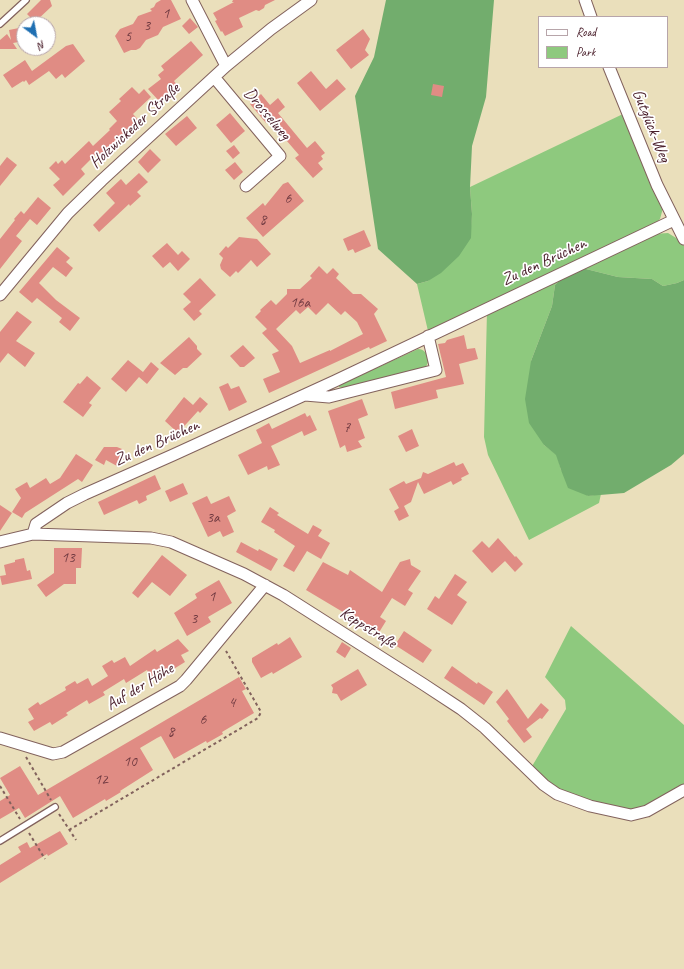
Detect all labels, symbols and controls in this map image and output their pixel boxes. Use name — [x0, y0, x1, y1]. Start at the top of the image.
house number: 1 — [163, 5, 169, 23]
north arrow — [16, 16, 56, 56]
legend — [538, 16, 668, 68]
house number: 3 — [144, 17, 150, 35]
text: Road — [576, 24, 596, 40]
house number: 5 — [125, 28, 131, 46]
text: N — [35, 38, 48, 53]
text: Park — [576, 44, 595, 60]
street label: Holzwickeder Straße — [86, 79, 184, 173]
street label: Drosselweg — [239, 84, 295, 144]
street label: Gutglück-Weg — [627, 86, 675, 166]
house number: 6 — [285, 190, 291, 208]
house number: 8 — [260, 211, 266, 229]
street label: Zu den Brüchen — [498, 234, 590, 290]
house number: 16a — [290, 294, 310, 312]
street label: Zu den Brüchen — [111, 415, 203, 471]
house number: 7 — [344, 419, 350, 437]
house number: 3a — [206, 509, 220, 527]
house number: 13 — [61, 549, 75, 567]
house number: 1 — [209, 588, 215, 606]
street label: Keppstraße — [336, 603, 400, 653]
house number: 3 — [191, 610, 197, 628]
street label: Auf der Höhe — [102, 659, 178, 715]
house number: 4 — [229, 694, 235, 712]
house number: 6 — [200, 711, 206, 729]
house number: 8 — [168, 723, 174, 741]
house number: 10 — [123, 753, 137, 771]
house number: 12 — [94, 771, 108, 789]

